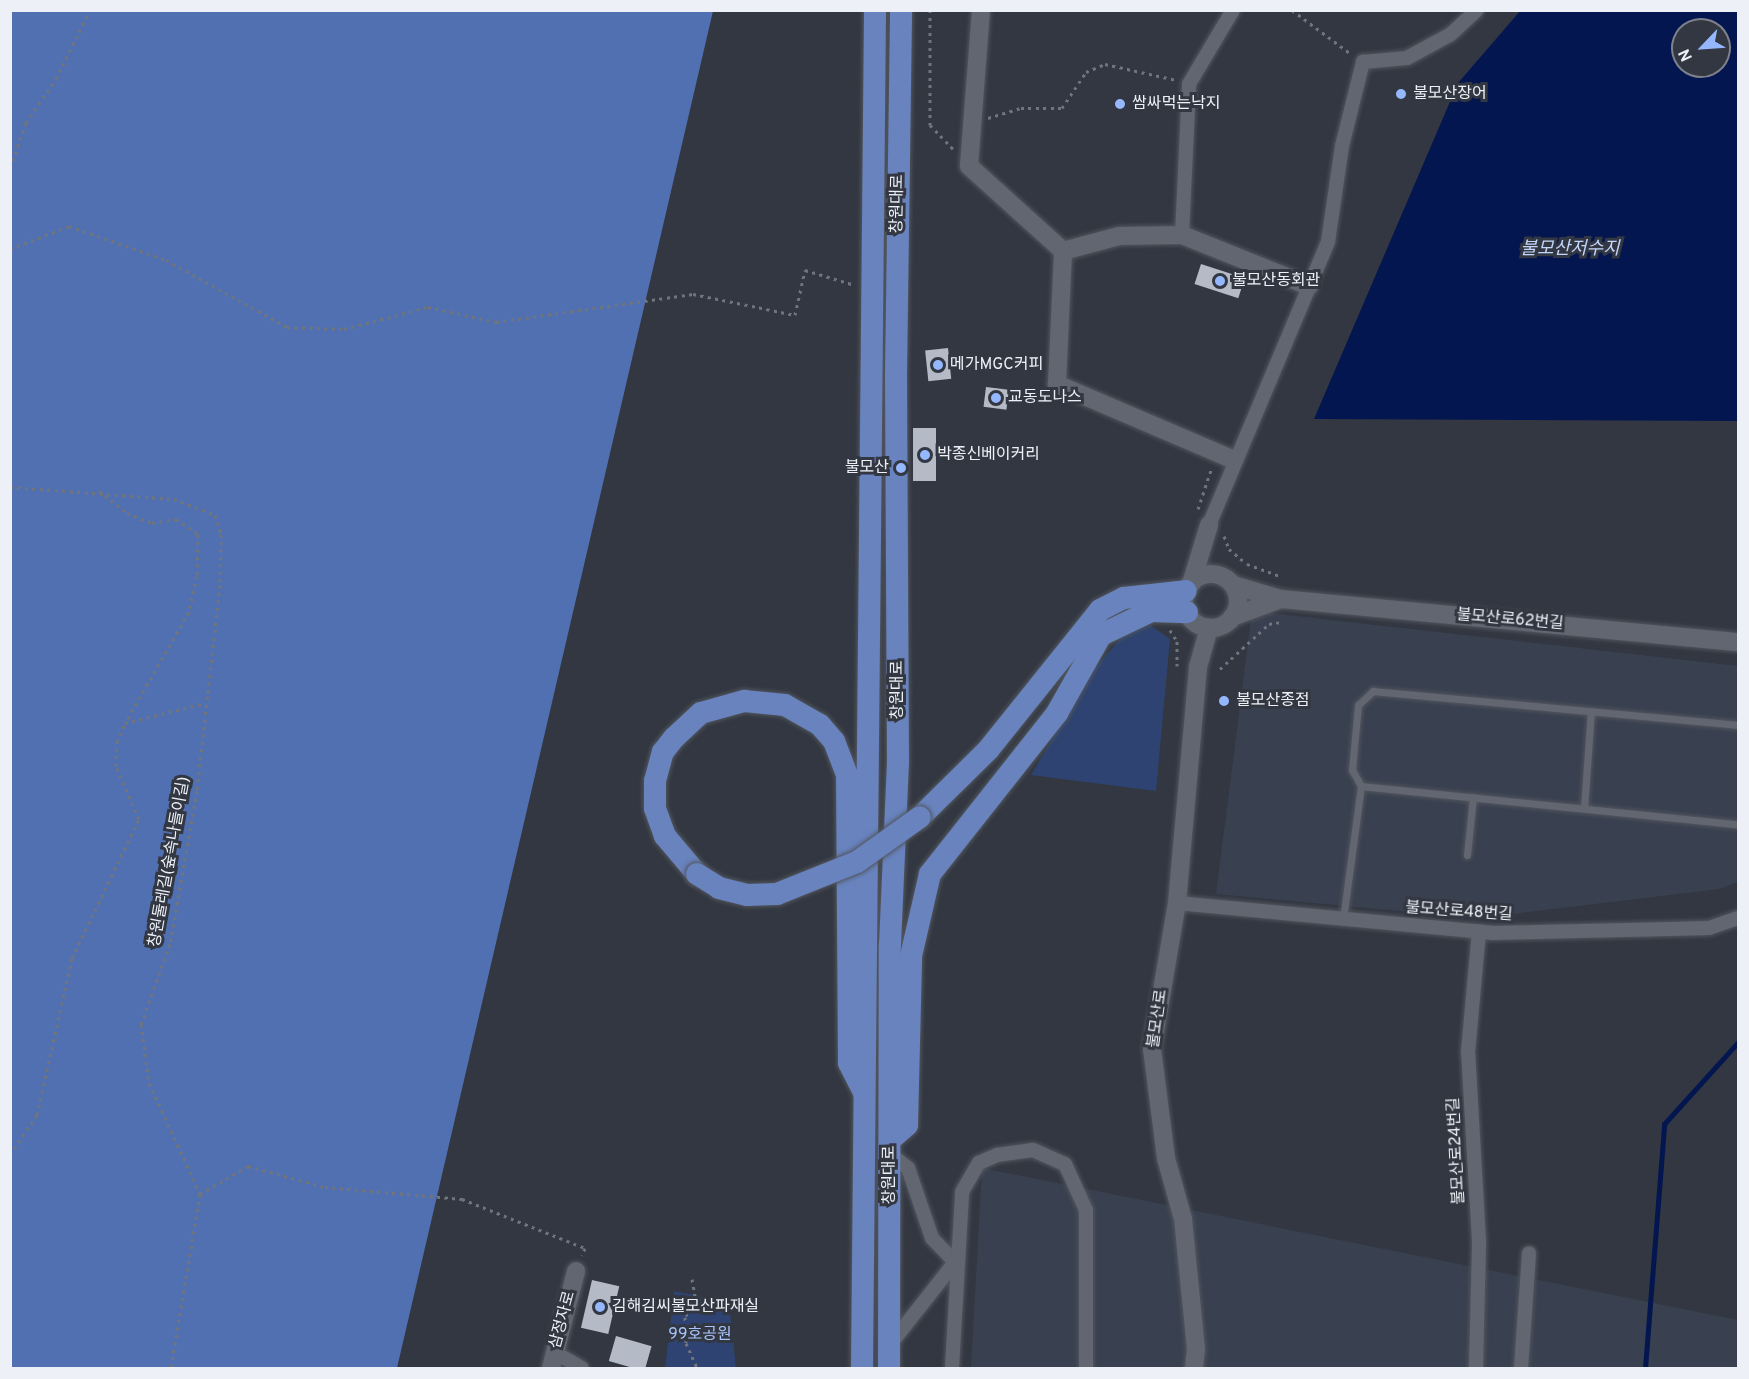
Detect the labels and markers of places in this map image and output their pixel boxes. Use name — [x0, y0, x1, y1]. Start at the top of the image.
place label: 불모산장어 — [1413, 84, 1487, 104]
marker: 불모산장어 — [1394, 87, 1408, 101]
place label: 쌈싸먹는낙지 — [1132, 94, 1220, 114]
marker: 쌈싸먹는낙지 — [1113, 97, 1127, 111]
place label: 불모산동회관 — [1232, 271, 1320, 291]
marker: 불모산동회관 — [1213, 274, 1227, 288]
place label: 메가MGC커피 — [950, 355, 1043, 375]
marker: 메가MGC커피 — [931, 358, 945, 372]
place label: 교동도나스 — [1008, 388, 1082, 408]
marker: 교동도나스 — [989, 391, 1003, 405]
place label: 박종신베이커리 — [937, 445, 1040, 465]
marker: 박종신베이커리 — [918, 448, 932, 462]
place label: 불모산 — [845, 458, 889, 478]
marker: 불모산 — [894, 461, 908, 475]
place label: 불모산종점 — [1236, 691, 1310, 711]
marker: 불모산종점 — [1217, 694, 1231, 708]
place label: 김해김씨불모산파재실 — [612, 1297, 759, 1317]
marker: 김해김씨불모산파재실 — [593, 1300, 607, 1314]

